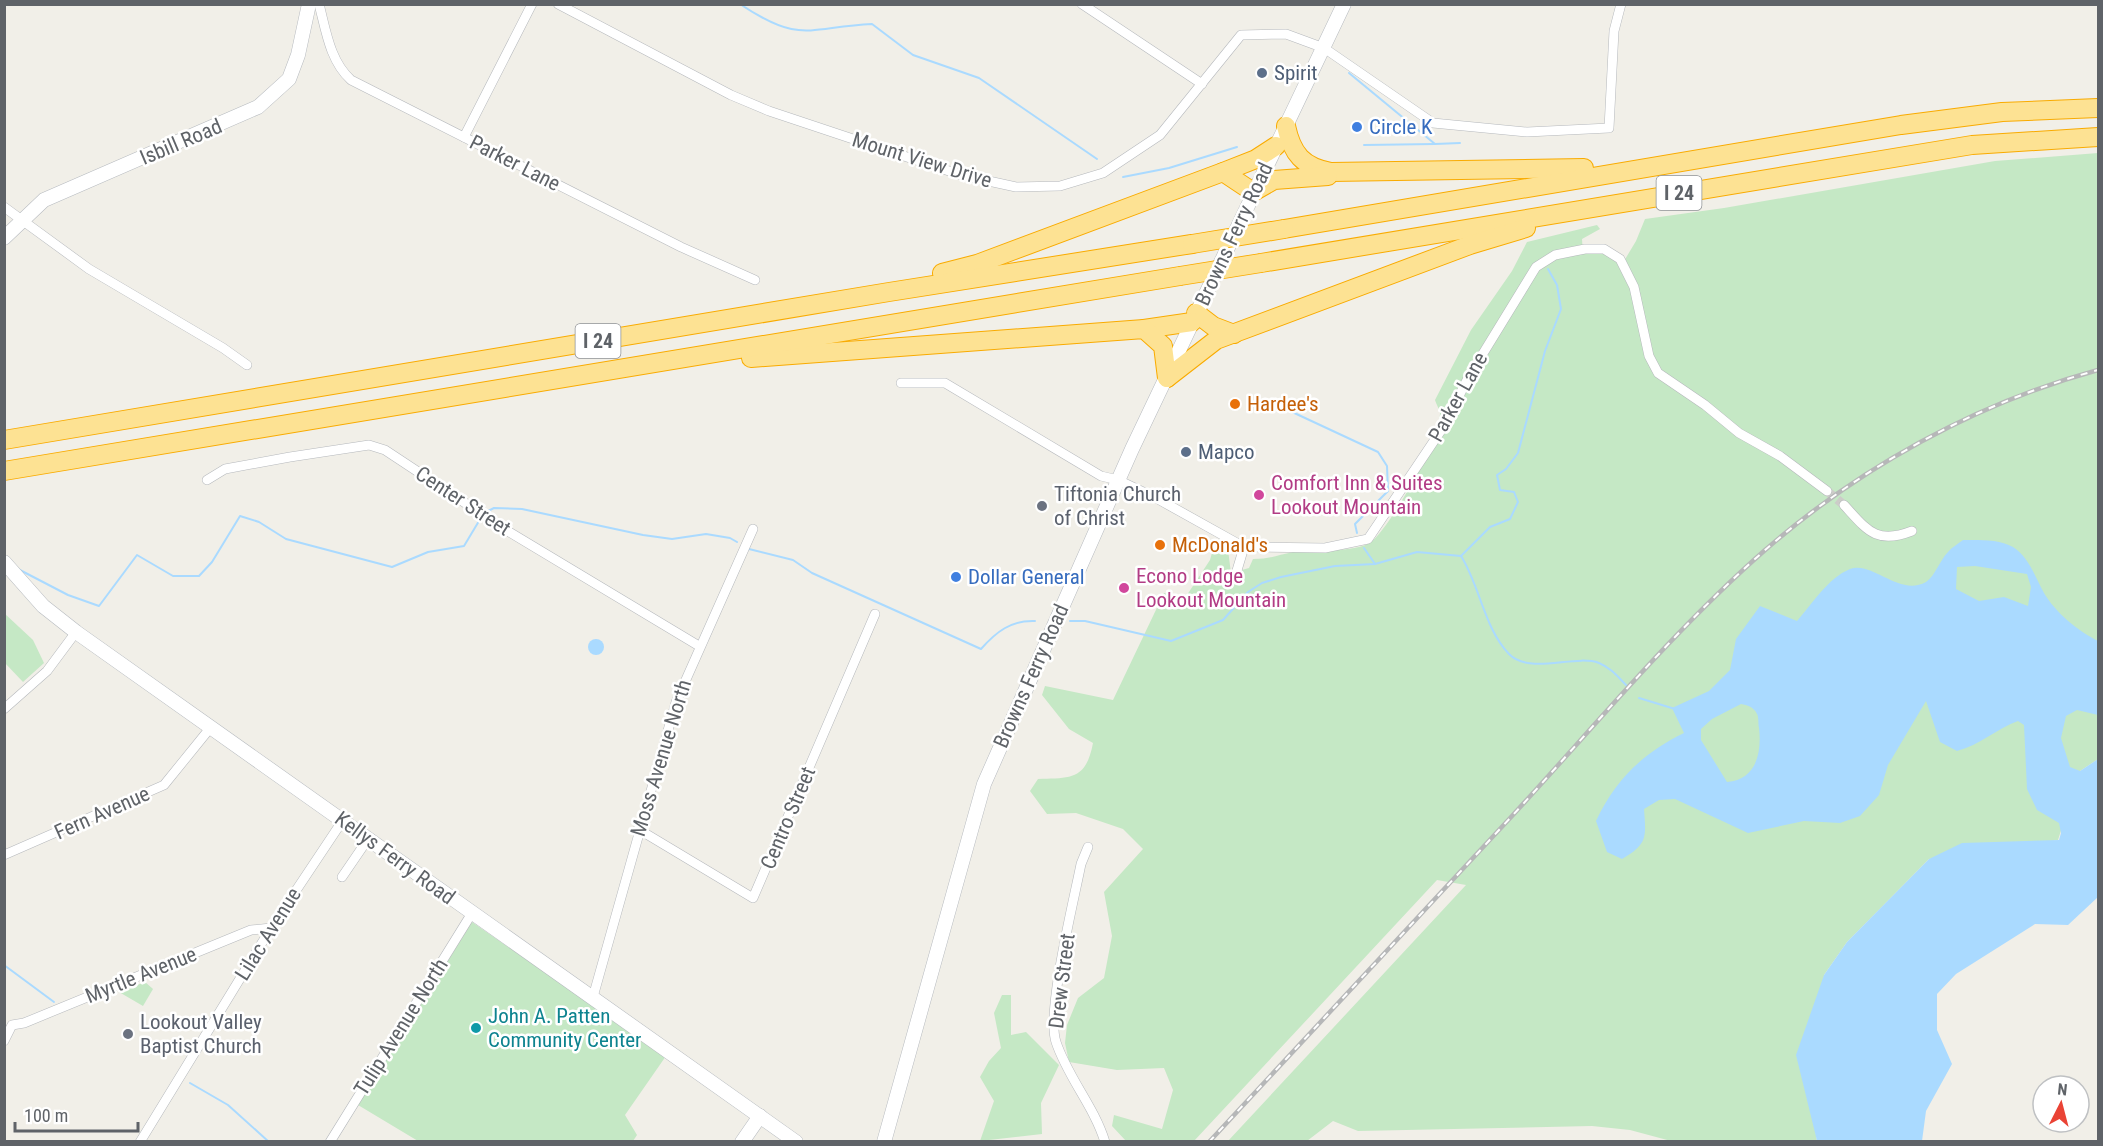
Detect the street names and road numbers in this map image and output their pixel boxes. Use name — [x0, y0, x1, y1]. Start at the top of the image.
street label: Isbill Road — [136, 114, 226, 170]
street label: Mount View Drive — [849, 127, 995, 193]
street label: Parker Lane — [466, 130, 564, 196]
street label: Browns Ferry Road — [1190, 159, 1278, 309]
road number: I 24 — [1656, 176, 1702, 210]
road number: I 24 — [576, 324, 620, 358]
street label: Parker Lane — [1424, 348, 1492, 446]
street label: Center Street — [411, 461, 515, 541]
street label: Browns Ferry Road — [989, 600, 1073, 752]
street label: Moss Avenue North — [626, 677, 696, 839]
street label: Centro Street — [756, 763, 820, 873]
street label: Fern Avenue — [51, 781, 153, 845]
street label: Kellys Ferry Road — [330, 806, 460, 910]
street label: Lilac Avenue — [230, 883, 306, 985]
street label: Drew Street — [1044, 932, 1080, 1030]
street label: Myrtle Avenue — [82, 942, 200, 1008]
street label: Tulip Avenue North — [349, 954, 453, 1100]

